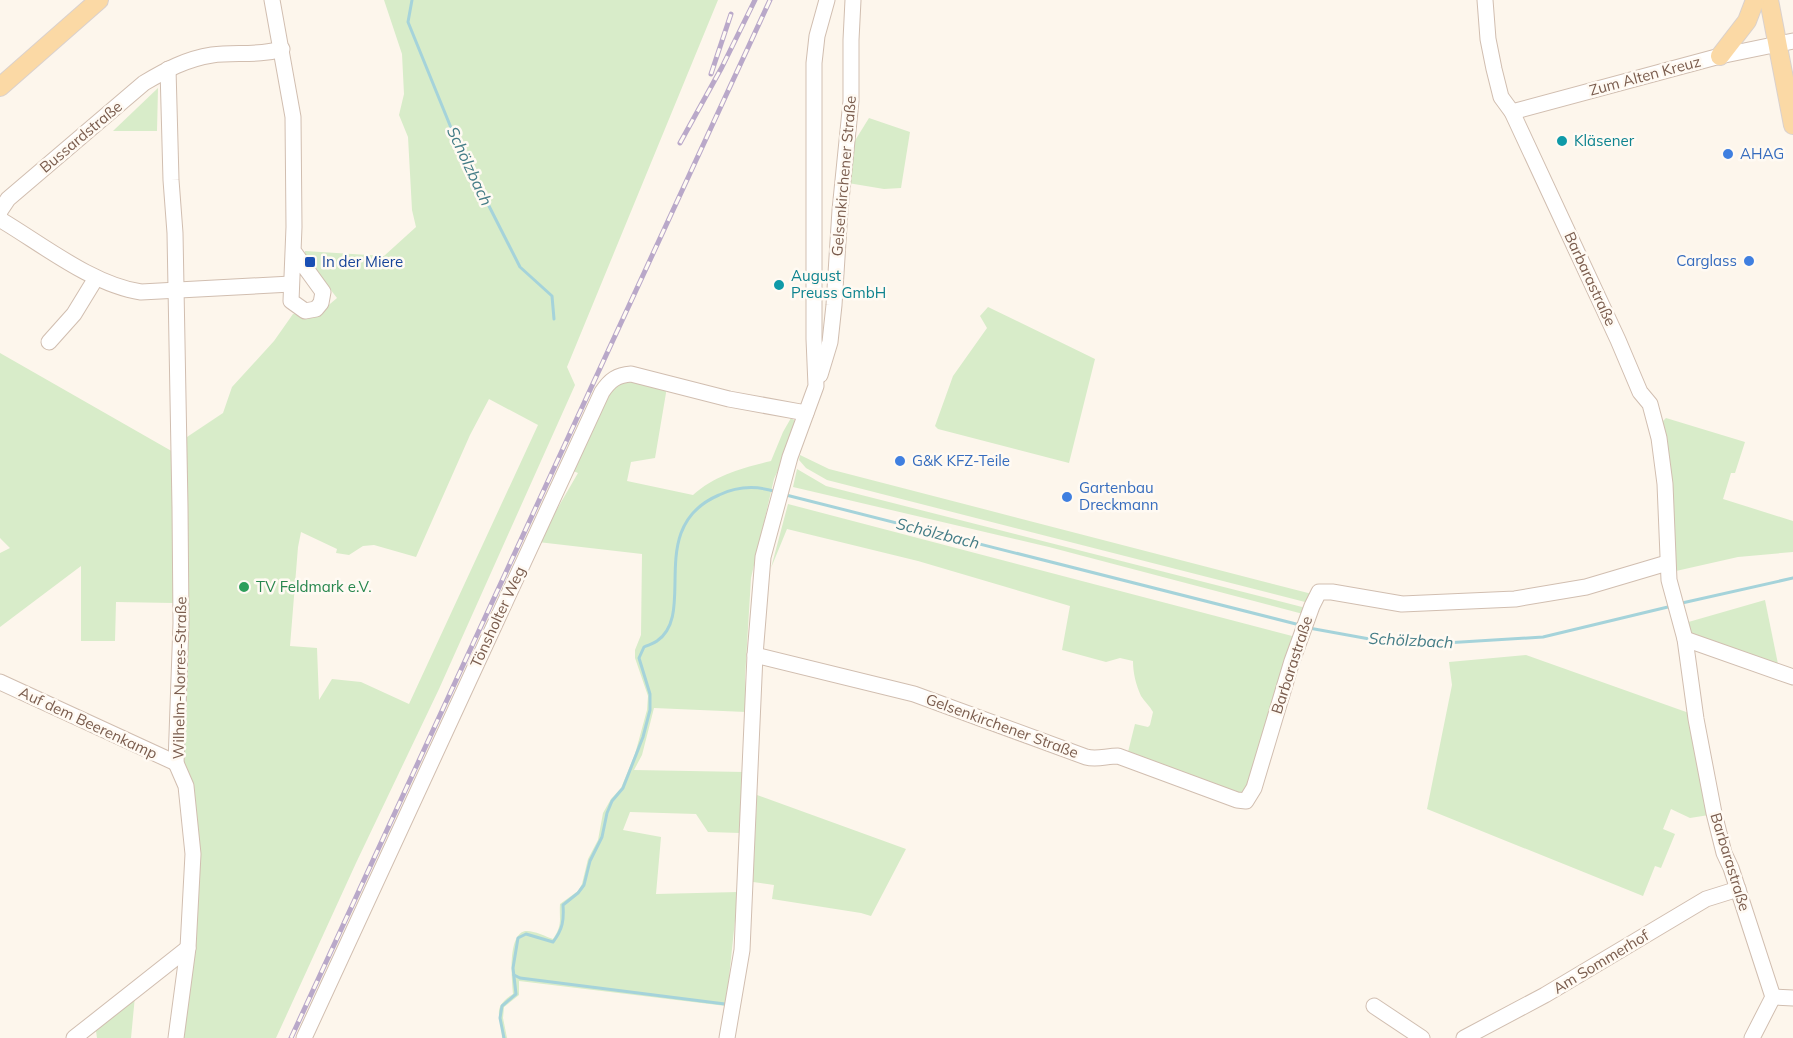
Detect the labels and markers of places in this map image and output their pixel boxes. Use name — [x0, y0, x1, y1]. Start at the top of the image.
place label: Kläsener — [1574, 131, 1635, 150]
marker: Kläsener — [1555, 134, 1569, 148]
place label: AHAG — [1740, 144, 1784, 163]
marker: AHAG — [1721, 147, 1735, 161]
place label: Carglass — [1676, 251, 1737, 270]
place label: In der Miere — [322, 252, 403, 271]
marker: Carglass — [1742, 254, 1756, 268]
marker: In der Miere — [303, 255, 317, 269]
place label: August Preuss GmbH — [791, 266, 886, 302]
marker: August Preuss GmbH — [772, 278, 786, 292]
place label: G&K KFZ-Teile — [912, 451, 1010, 470]
marker: G&K KFZ-Teile — [893, 454, 907, 468]
place label: Gartenbau Dreckmann — [1079, 478, 1159, 514]
marker: Gartenbau Dreckmann — [1060, 490, 1074, 504]
place label: TV Feldmark e.V. — [256, 577, 372, 596]
marker: TV Feldmark e.V. — [237, 580, 251, 594]

